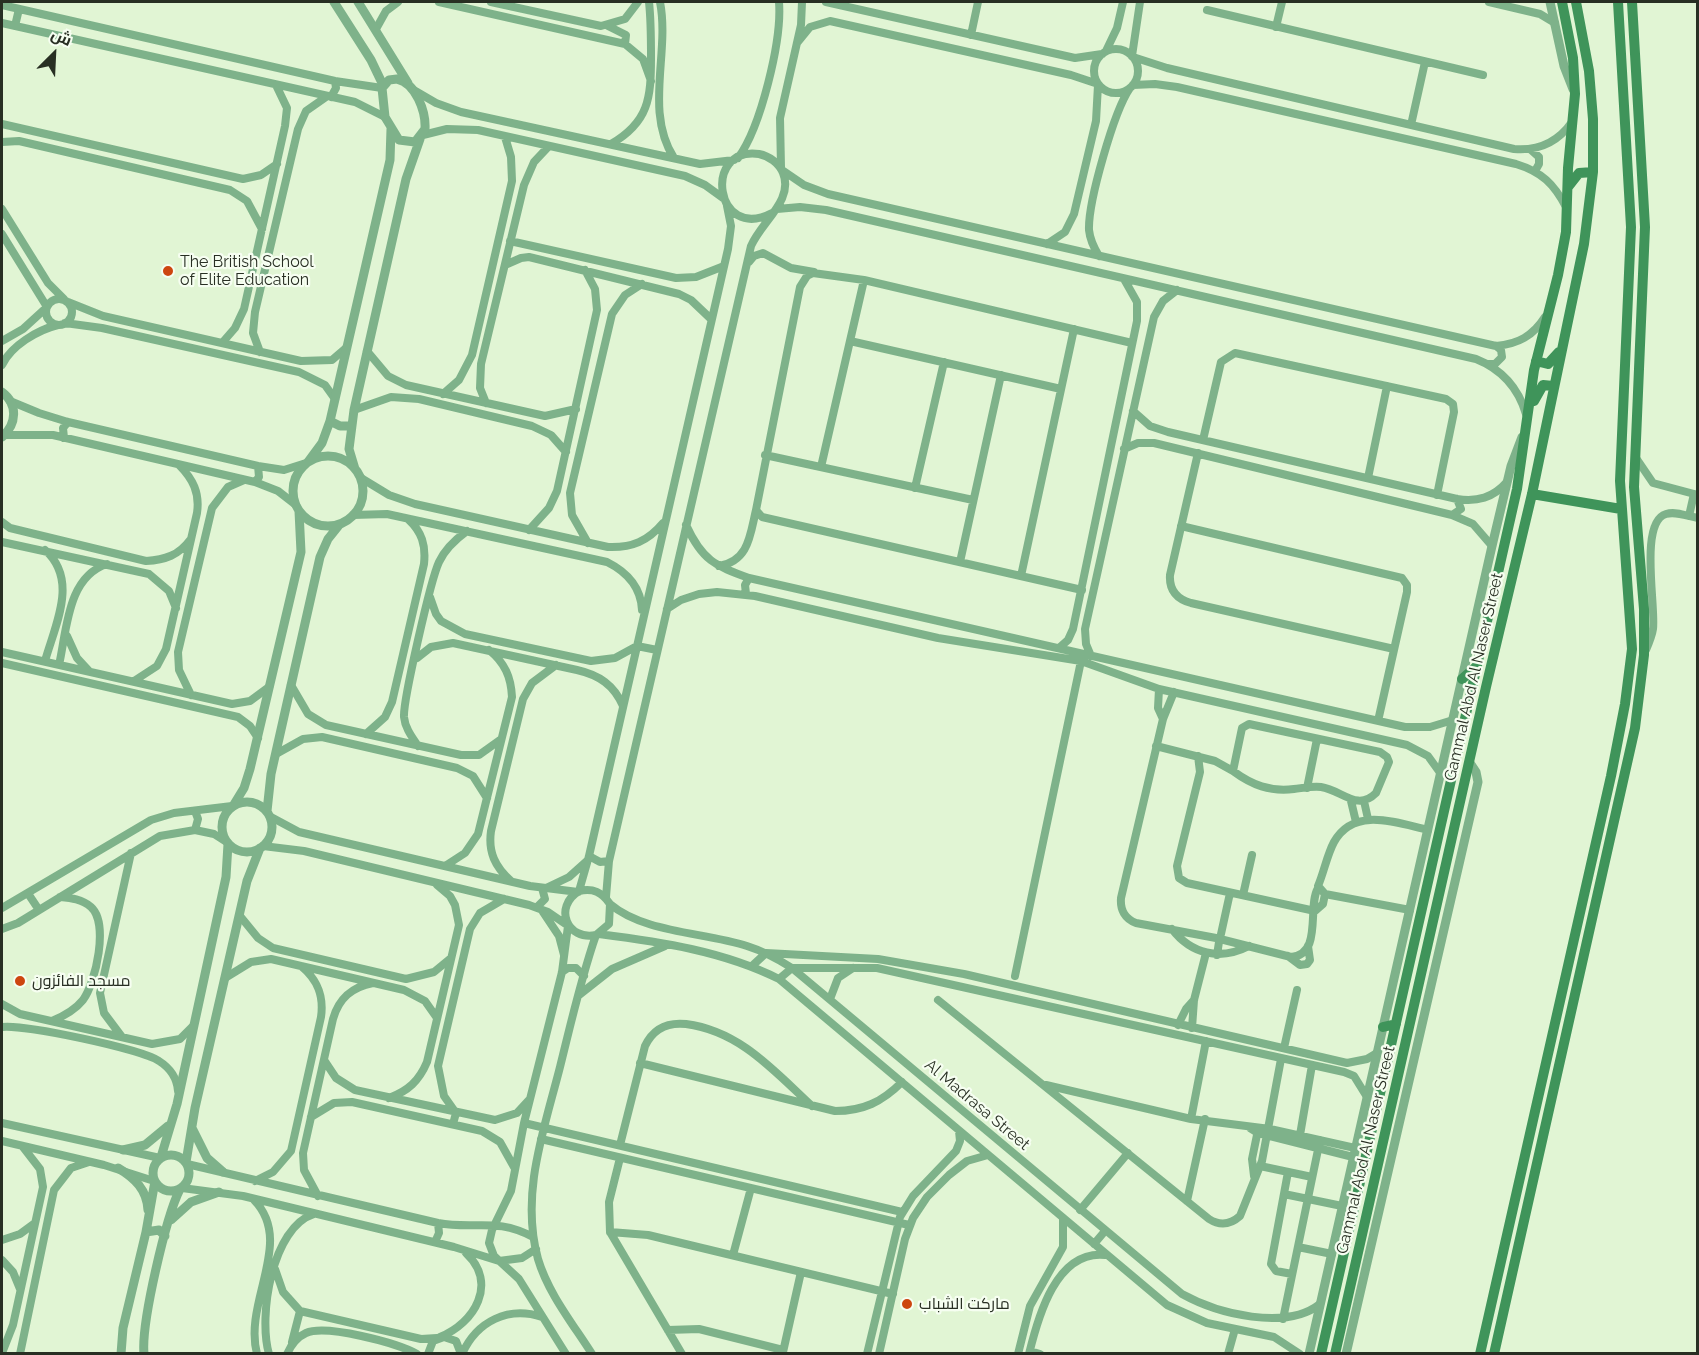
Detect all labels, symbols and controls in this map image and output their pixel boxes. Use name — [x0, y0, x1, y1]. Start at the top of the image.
north arrow — [24, 24, 84, 84]
text: ش — [48, 24, 75, 50]
place label: The British School of Elite Education — [180, 252, 314, 290]
marker: The British School of Elite Education — [161, 264, 175, 278]
street label: Gammal Abd Al Naser Street — [1441, 571, 1507, 783]
place label: مسجد الفائزون — [32, 971, 130, 991]
marker: مسجد الفائزون — [13, 974, 27, 988]
street label: Gammal Abd Al Naser Street — [1333, 1044, 1399, 1256]
street label: Al Madrasa Street — [921, 1056, 1033, 1154]
place label: ماركت الشباب — [919, 1294, 1010, 1314]
marker: ماركت الشباب — [900, 1297, 914, 1311]

